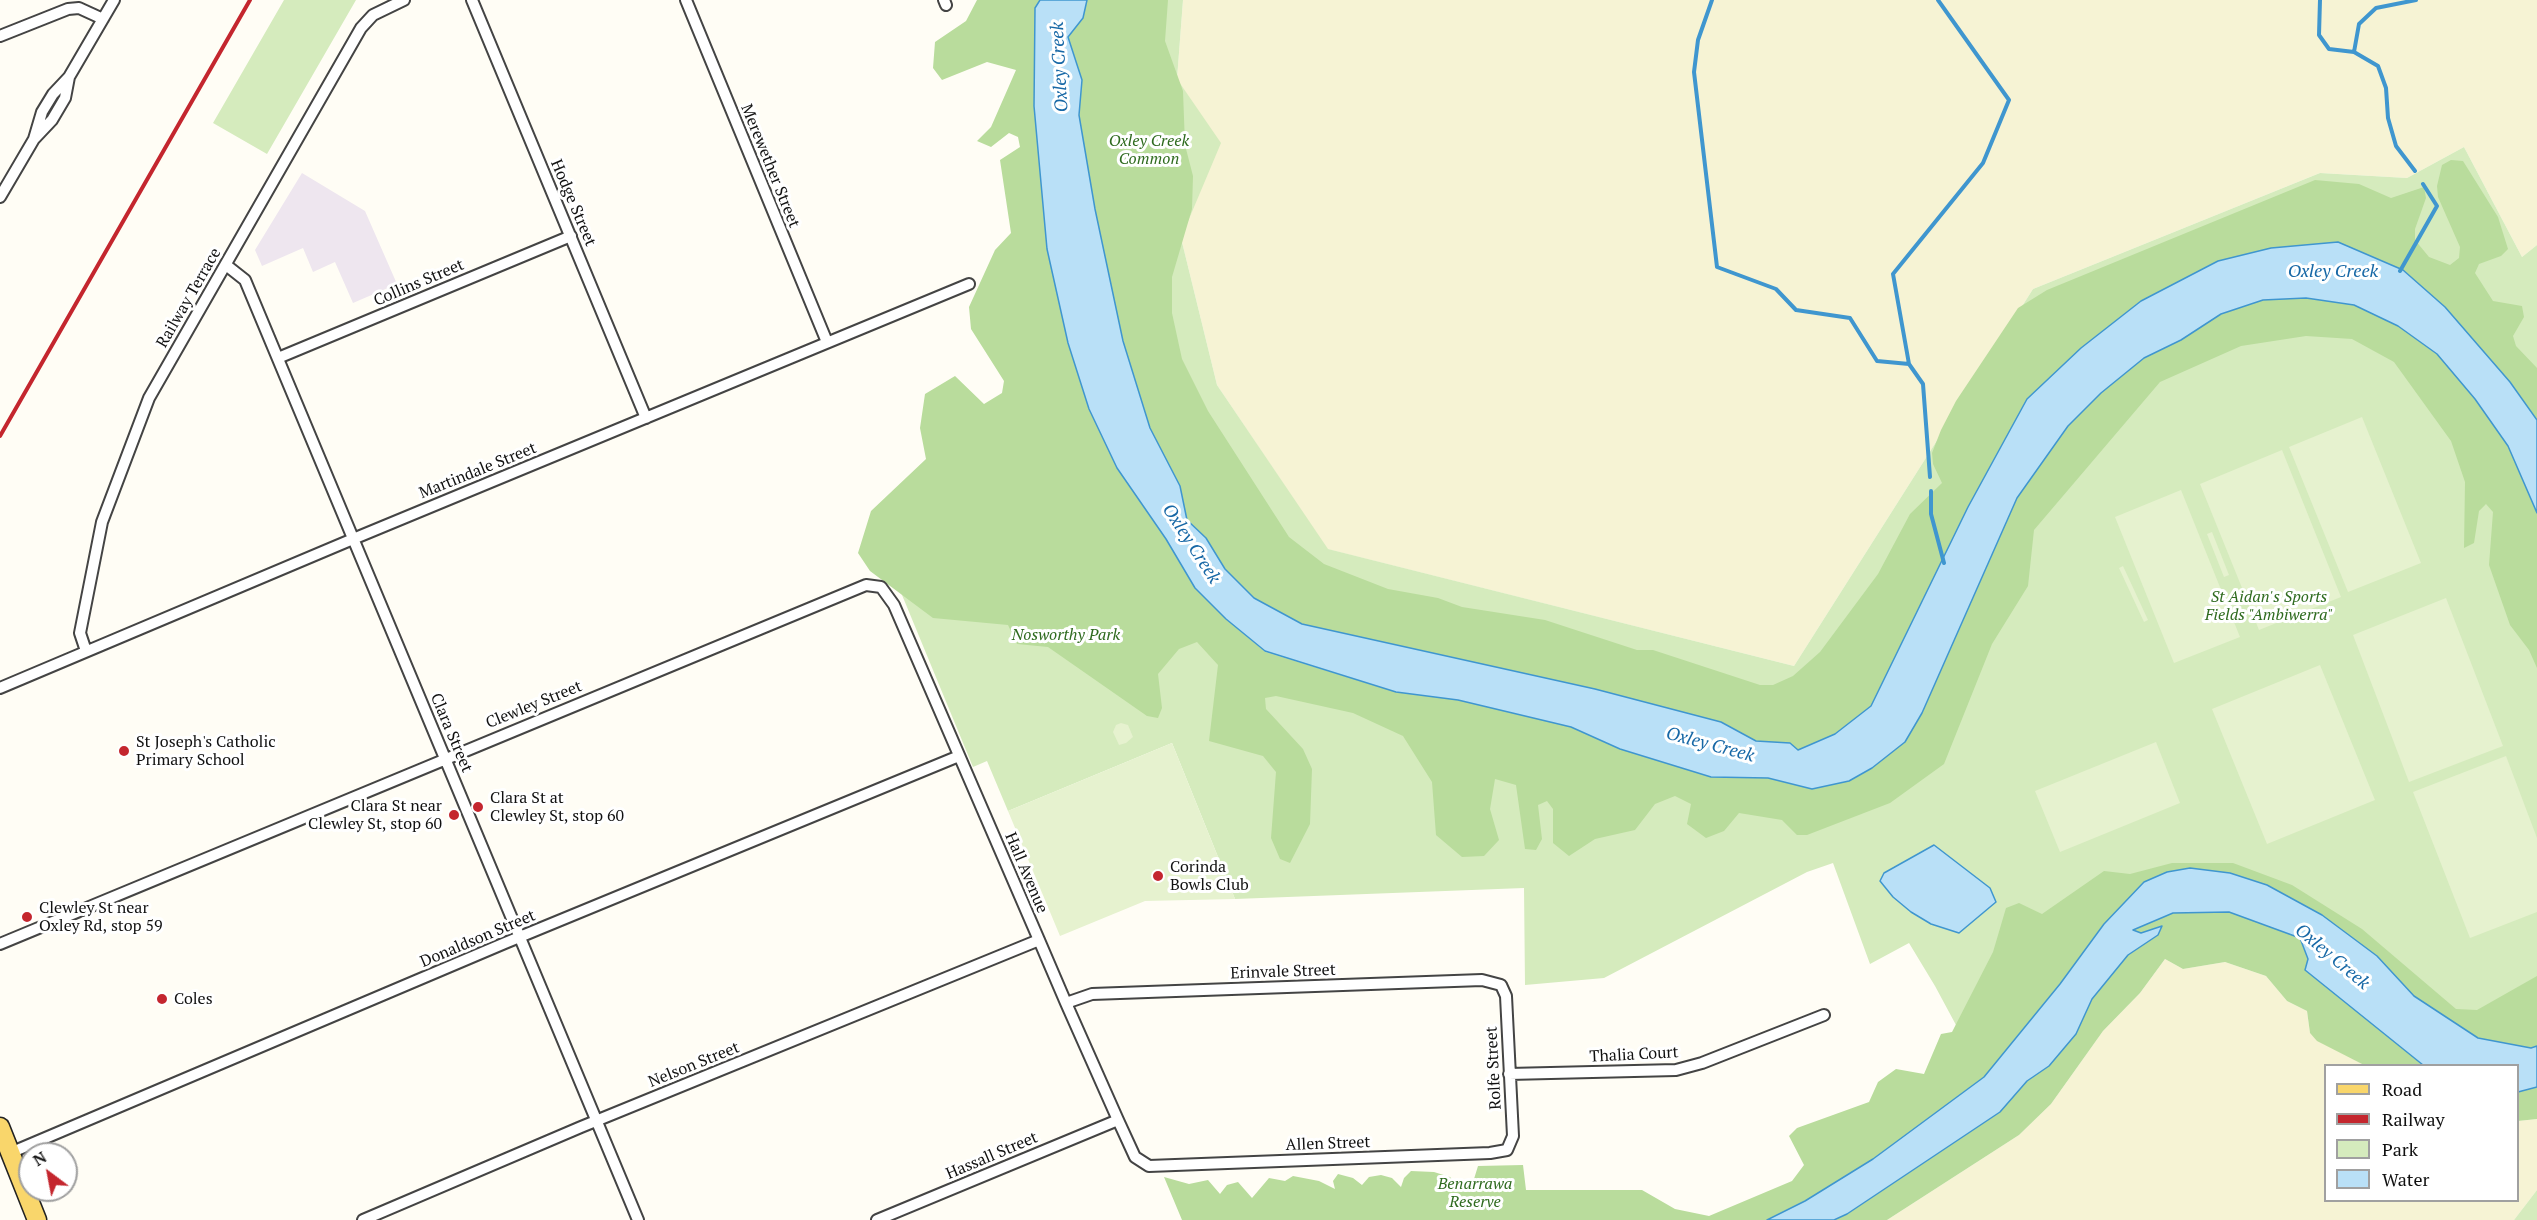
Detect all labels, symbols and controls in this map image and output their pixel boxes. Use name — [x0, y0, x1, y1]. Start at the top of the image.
water label: Oxley Creek — [1047, 21, 1073, 113]
street label: Merewether Street — [736, 101, 804, 231]
park label: Oxley Creek Common — [1109, 131, 1189, 169]
street label: Hodge Street — [546, 157, 600, 249]
street label: Railway Terrace — [153, 245, 225, 351]
street label: Collins Street — [371, 255, 467, 311]
water label: Oxley Creek — [2288, 261, 2378, 283]
street label: Martindale Street — [417, 439, 539, 503]
water label: Oxley Creek — [1157, 500, 1225, 588]
park label: St Aidan's Sports Fields "Ambiwerra" — [2205, 587, 2333, 625]
park label: Nosworthy Park — [1012, 625, 1120, 645]
street label: Clewley Street — [483, 677, 585, 733]
street label: Clara Street — [426, 691, 476, 775]
water label: Oxley Creek — [1664, 723, 1756, 767]
place label: St Joseph's Catholic Primary School — [136, 732, 276, 770]
marker: St Joseph's Catholic Primary School — [117, 744, 131, 758]
place label: Clara St at Clewley St, stop 60 — [490, 788, 624, 826]
place label: Clara St near Clewley St, stop 60 — [308, 796, 442, 834]
marker: Clara St at Clewley St, stop 60 — [471, 800, 485, 814]
marker: Clara St near Clewley St, stop 60 — [447, 808, 461, 822]
street label: Hall Avenue — [1000, 830, 1052, 916]
place label: Corinda Bowls Club — [1170, 857, 1249, 895]
marker: Corinda Bowls Club — [1151, 869, 1165, 883]
place label: Clewley St near Oxley Rd, stop 59 — [39, 898, 163, 936]
street label: Donaldson Street — [417, 906, 539, 972]
marker: Clewley St near Oxley Rd, stop 59 — [20, 910, 34, 924]
water label: Oxley Creek — [2290, 920, 2374, 994]
street label: Erinvale Street — [1230, 961, 1336, 983]
place label: Coles — [174, 989, 213, 1009]
marker: Coles — [155, 992, 169, 1006]
street label: Rolfe Street — [1482, 1026, 1506, 1110]
street label: Nelson Street — [646, 1038, 742, 1092]
street label: Thalia Court — [1589, 1043, 1679, 1067]
legend — [2324, 1064, 2519, 1202]
text: Road — [2382, 1077, 2422, 1101]
text: Railway — [2382, 1107, 2445, 1131]
street label: Hassall Street — [943, 1128, 1041, 1184]
street label: Allen Street — [1285, 1133, 1371, 1155]
text: Park — [2382, 1137, 2418, 1161]
north arrow — [18, 1142, 78, 1202]
text: N — [29, 1146, 50, 1171]
text: Water — [2382, 1167, 2429, 1191]
park label: Benarrawa Reserve — [1438, 1174, 1512, 1212]

